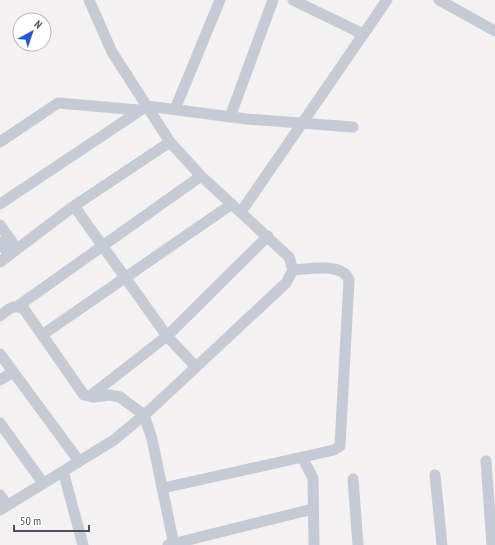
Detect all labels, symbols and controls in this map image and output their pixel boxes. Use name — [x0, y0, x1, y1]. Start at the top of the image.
north arrow — [12, 12, 52, 52]
text: N — [32, 17, 45, 32]
scale bar — [14, 507, 89, 533]
text: 50 m — [20, 513, 41, 528]

